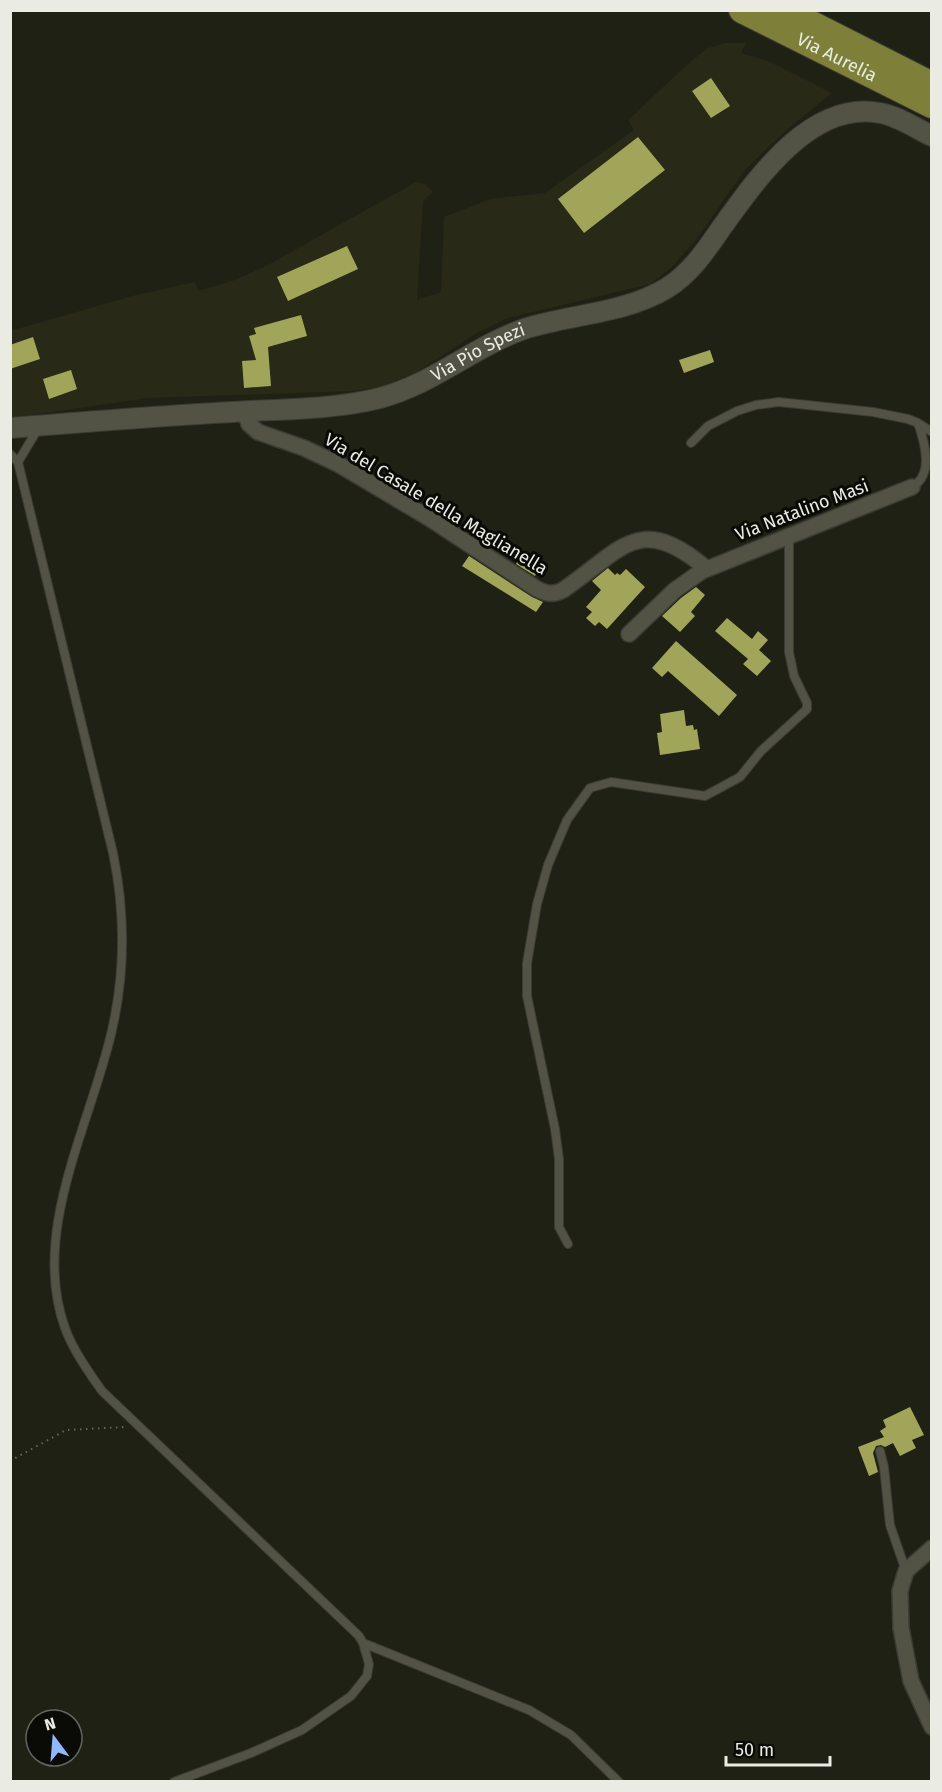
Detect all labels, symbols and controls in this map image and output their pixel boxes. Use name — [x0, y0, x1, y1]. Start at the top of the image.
street label: Via Aurelia — [793, 28, 881, 87]
street label: Via Pio Spezi — [427, 319, 528, 386]
street label: Via del Casale della Maglianella — [320, 428, 552, 580]
street label: Via Natalino Masi — [732, 474, 872, 546]
north arrow — [24, 1708, 84, 1768]
text: N — [42, 1713, 58, 1735]
scale bar — [726, 1729, 830, 1767]
text: 50 m — [735, 1739, 774, 1761]

